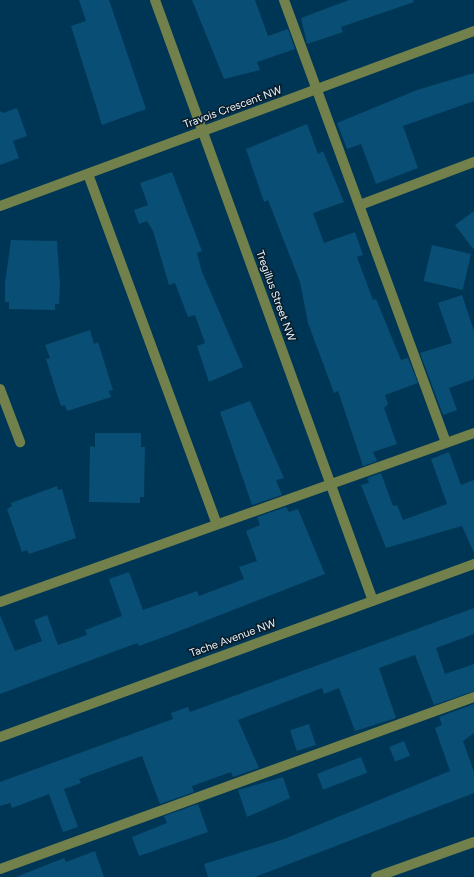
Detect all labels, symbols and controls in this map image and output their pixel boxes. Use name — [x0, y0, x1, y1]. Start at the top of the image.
street label: Travois Crescent NW — [182, 84, 284, 132]
street label: Tregillus Street NW — [252, 249, 298, 343]
street label: Tache Avenue NW — [188, 617, 278, 661]

